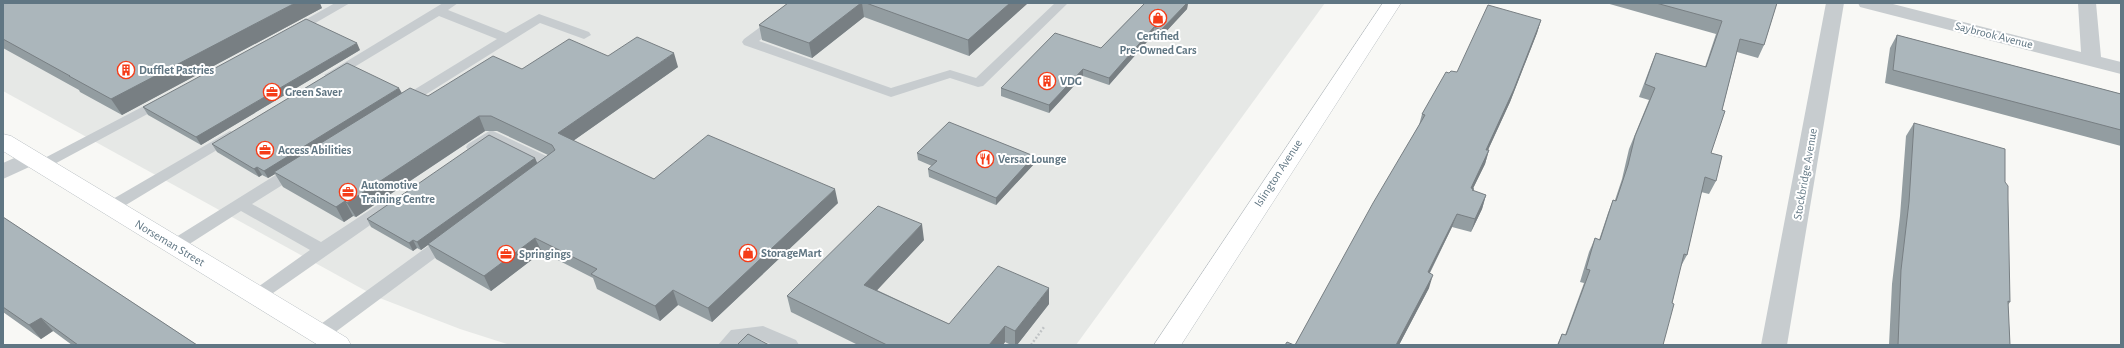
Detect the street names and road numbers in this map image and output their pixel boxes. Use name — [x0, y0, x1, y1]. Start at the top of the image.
street label: Saybrook Avenue — [1953, 19, 2034, 51]
street label: Stockbridge Avenue — [1791, 127, 1819, 221]
street label: Islington Avenue — [1252, 137, 1304, 209]
street label: Norseman Street — [133, 218, 207, 269]

